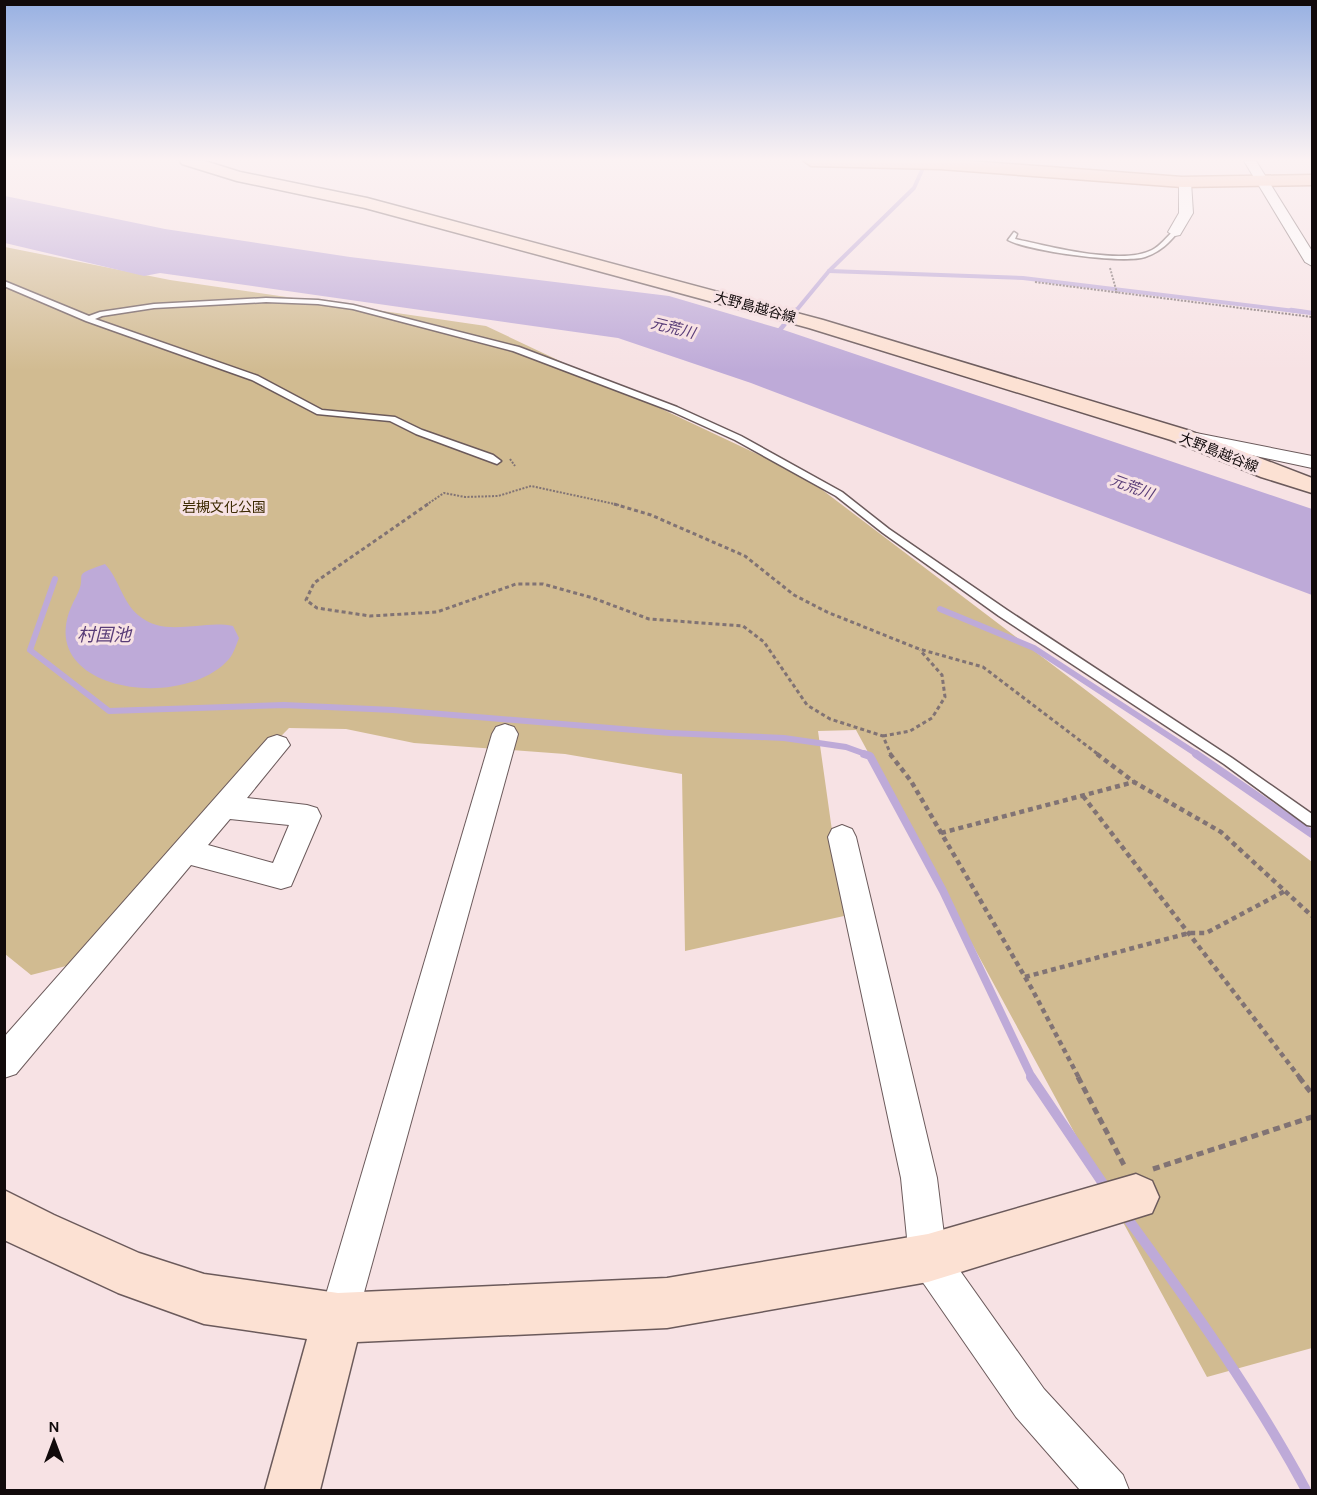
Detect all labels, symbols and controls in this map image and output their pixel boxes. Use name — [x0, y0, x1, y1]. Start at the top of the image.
street label: 大野島越谷線 — [712, 288, 798, 327]
water label: 元荒川 — [649, 314, 699, 343]
street label: 大野島越谷線 — [1177, 429, 1261, 476]
water label: 元荒川 — [1108, 471, 1158, 504]
park label: 岩槻文化公園 — [182, 499, 266, 516]
water label: 村国池 — [77, 624, 133, 646]
north arrow — [24, 1411, 84, 1471]
text: N — [48, 1417, 60, 1436]

